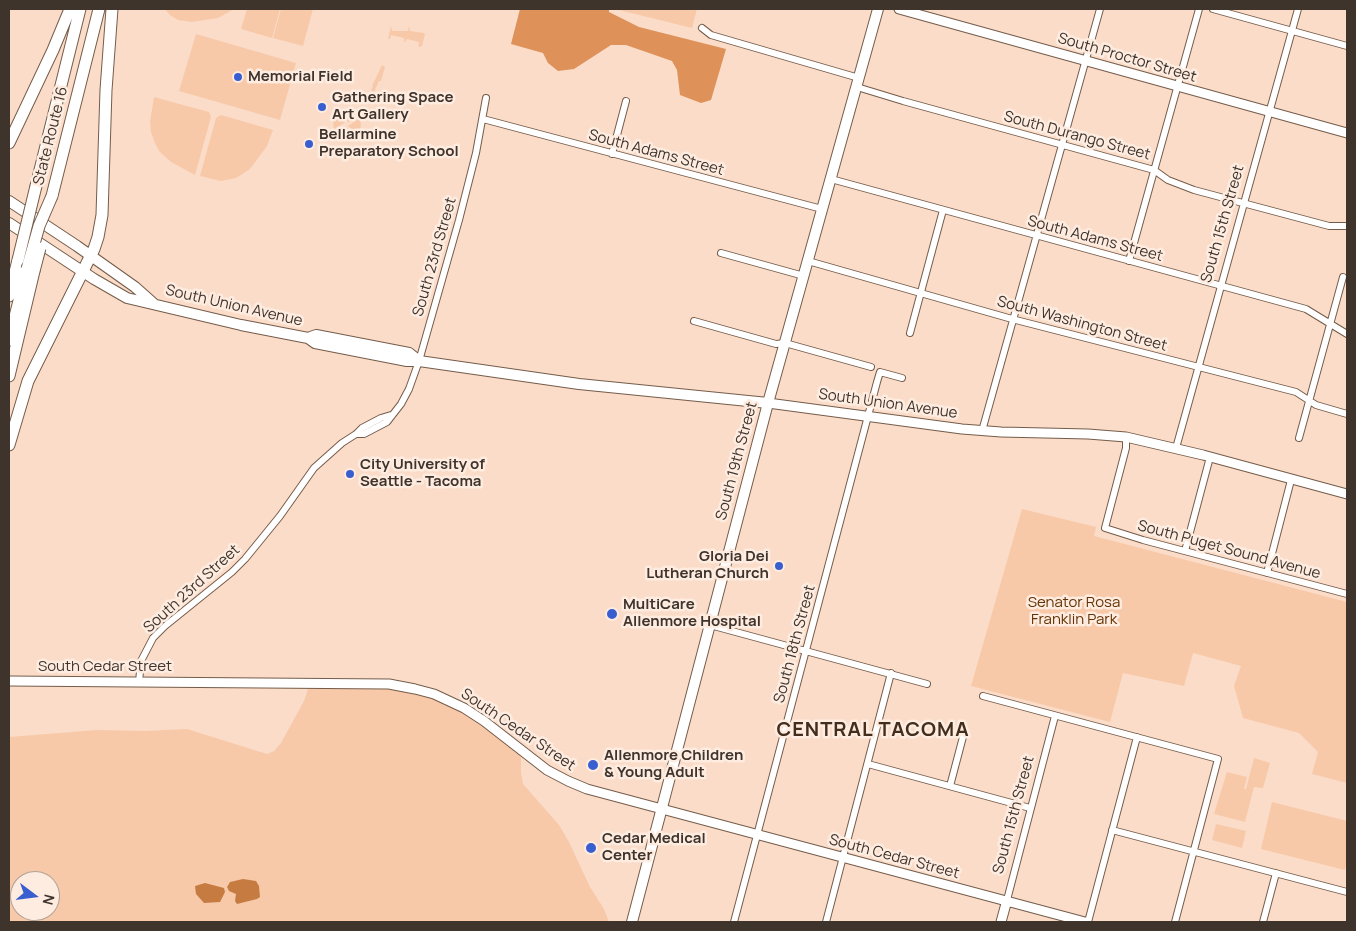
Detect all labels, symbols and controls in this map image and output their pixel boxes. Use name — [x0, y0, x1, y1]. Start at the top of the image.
street label: South Proctor Street — [1056, 30, 1198, 86]
place label: Memorial Field — [248, 68, 353, 86]
marker: Memorial Field — [232, 71, 244, 83]
street label: State Route 16 — [30, 85, 72, 187]
place label: Gathering Space Art Gallery — [332, 89, 454, 124]
marker: Gathering Space Art Gallery — [316, 101, 328, 113]
street label: South Durango Street — [1002, 108, 1152, 164]
place label: Bellarmine Preparatory School — [319, 126, 459, 161]
street label: South Adams Street — [586, 126, 726, 180]
marker: Bellarmine Preparatory School — [303, 138, 315, 150]
street label: South 15th Street — [1198, 163, 1248, 285]
street label: South 23rd Street — [409, 195, 461, 319]
street label: South Adams Street — [1025, 212, 1165, 266]
street label: South Union Avenue — [164, 281, 304, 331]
street label: South Washington Street — [995, 293, 1169, 355]
street label: South Union Avenue — [817, 385, 959, 423]
street label: South 19th Street — [713, 400, 761, 522]
place label: City University of Seattle - Tacoma — [360, 456, 485, 491]
marker: City University of Seattle - Tacoma — [344, 468, 356, 480]
street label: South Puget Sound Avenue — [1136, 517, 1322, 583]
street label: South 23rd Street — [140, 541, 244, 637]
place label: Gloria Dei Lutheran Church — [646, 548, 769, 583]
marker: Gloria Dei Lutheran Church — [773, 560, 785, 572]
street label: South 18th Street — [771, 583, 819, 705]
park label: Senator Rosa Franklin Park — [1028, 594, 1120, 629]
place label: MultiCare Allenmore Hospital — [623, 596, 761, 631]
marker: MultiCare Allenmore Hospital — [605, 607, 619, 621]
street label: South Cedar Street — [38, 658, 172, 676]
street label: South Cedar Street — [457, 685, 579, 775]
district label: CENTRAL TACOMA — [775, 718, 971, 742]
place label: Allenmore Children & Young Adult — [604, 747, 743, 782]
street label: South 15th Street — [990, 754, 1038, 876]
marker: Allenmore Children & Young Adult — [586, 758, 600, 772]
place label: Cedar Medical Center — [602, 830, 706, 865]
street label: South Cedar Street — [827, 831, 961, 883]
marker: Cedar Medical Center — [584, 841, 598, 855]
north arrow — [10, 871, 60, 921]
text: N — [39, 892, 59, 907]

